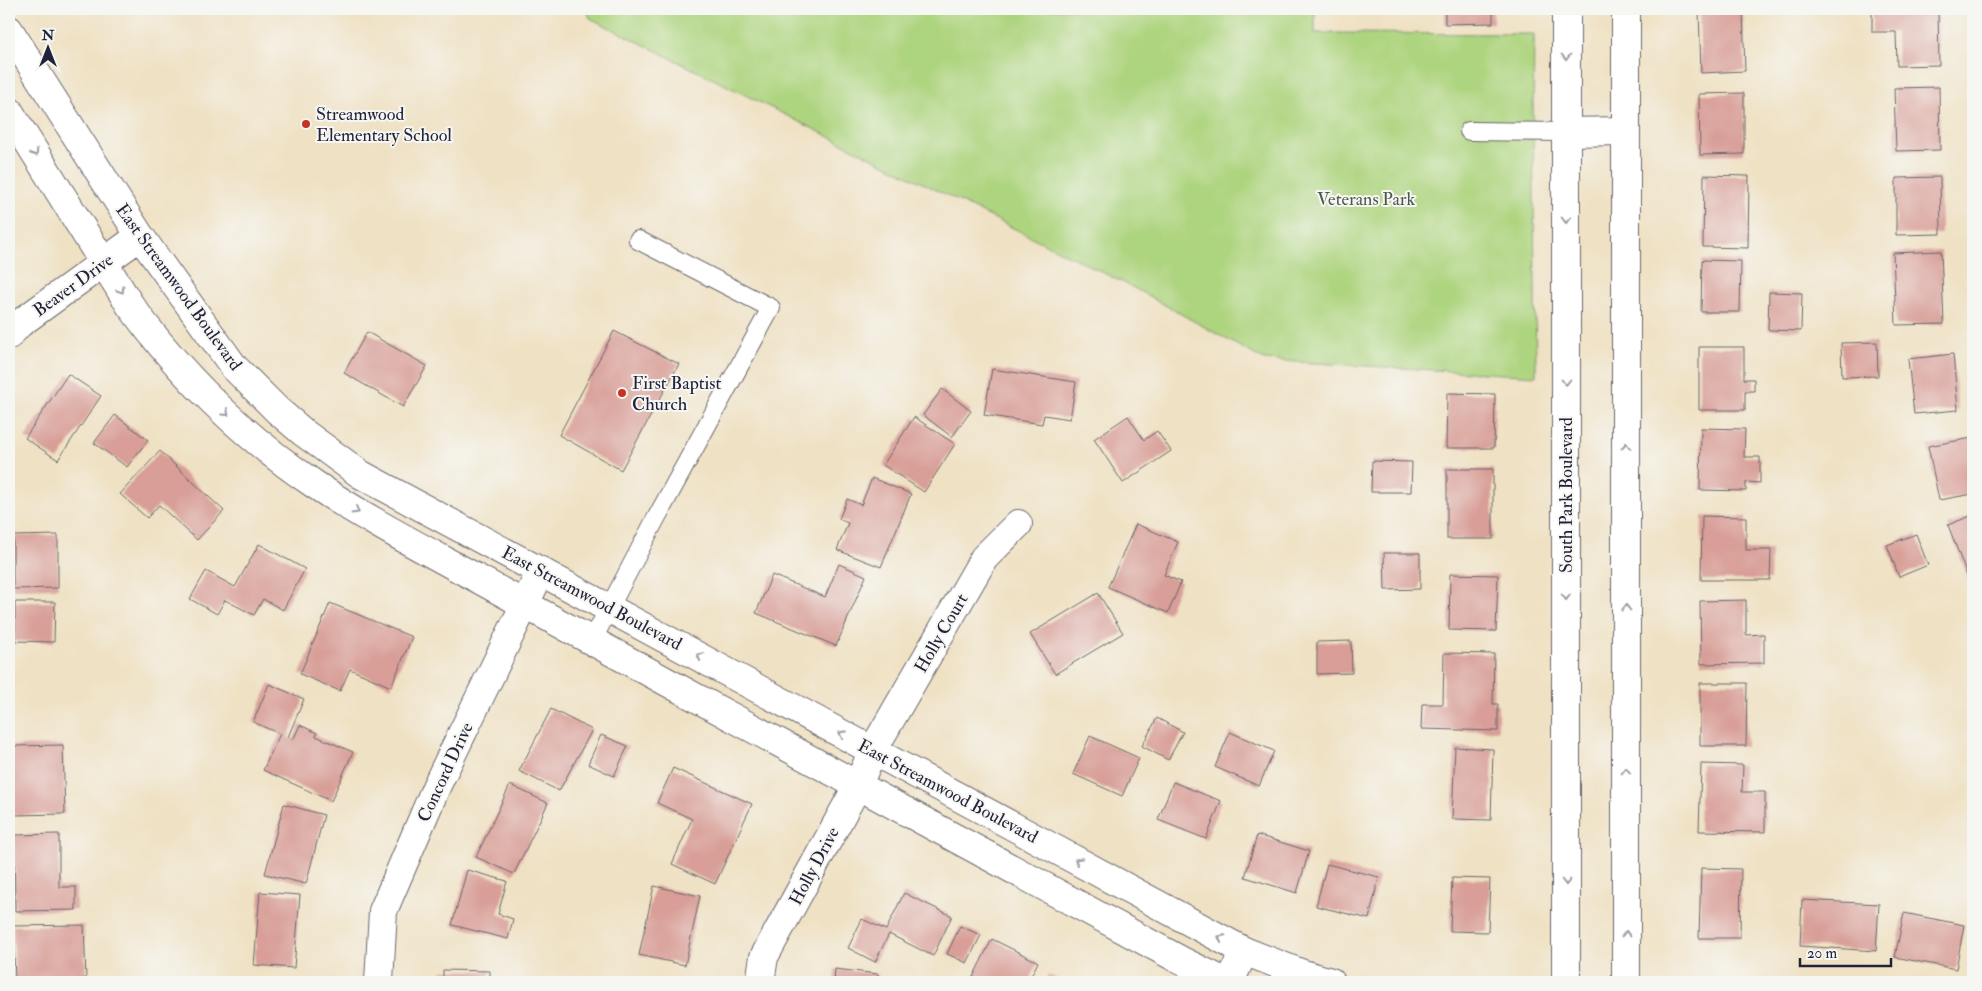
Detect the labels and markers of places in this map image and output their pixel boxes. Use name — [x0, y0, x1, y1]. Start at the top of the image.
place label: Streamwood Elementary School — [316, 103, 452, 147]
marker: Streamwood Elementary School — [300, 118, 312, 130]
place label: First Baptist Church — [632, 372, 722, 416]
marker: First Baptist Church — [616, 387, 628, 399]

